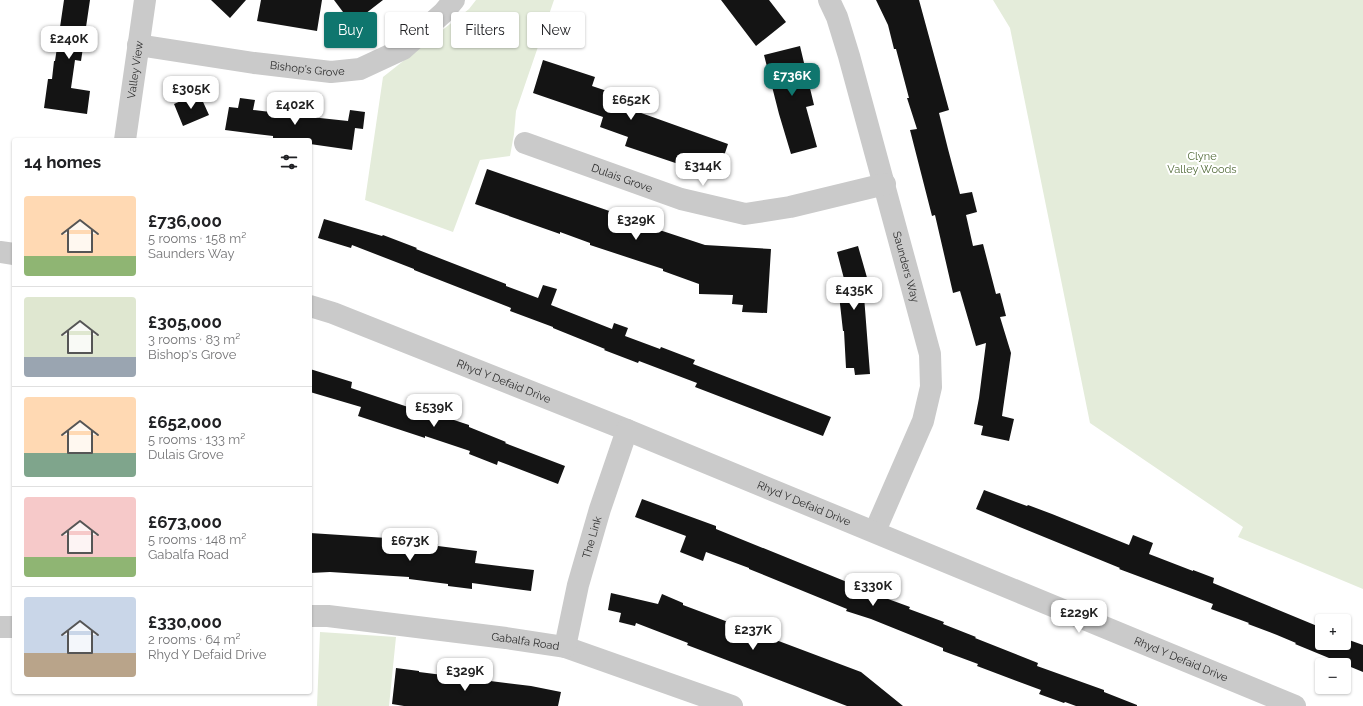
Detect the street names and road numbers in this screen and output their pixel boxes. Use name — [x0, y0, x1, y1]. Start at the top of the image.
street label: Valley View — [125, 40, 146, 100]
street label: Bishop's Grove — [269, 59, 346, 79]
street label: Dulais Grove — [589, 161, 655, 195]
street label: Saunders Way — [890, 230, 922, 304]
street label: Rhyd Y Defaid Drive — [455, 357, 553, 406]
street label: Rhyd Y Defaid Drive — [755, 478, 853, 529]
street label: The Link — [580, 515, 605, 560]
street label: Gabalfa Road — [491, 630, 560, 653]
street label: Rhyd Y Defaid Drive — [1132, 634, 1230, 685]

